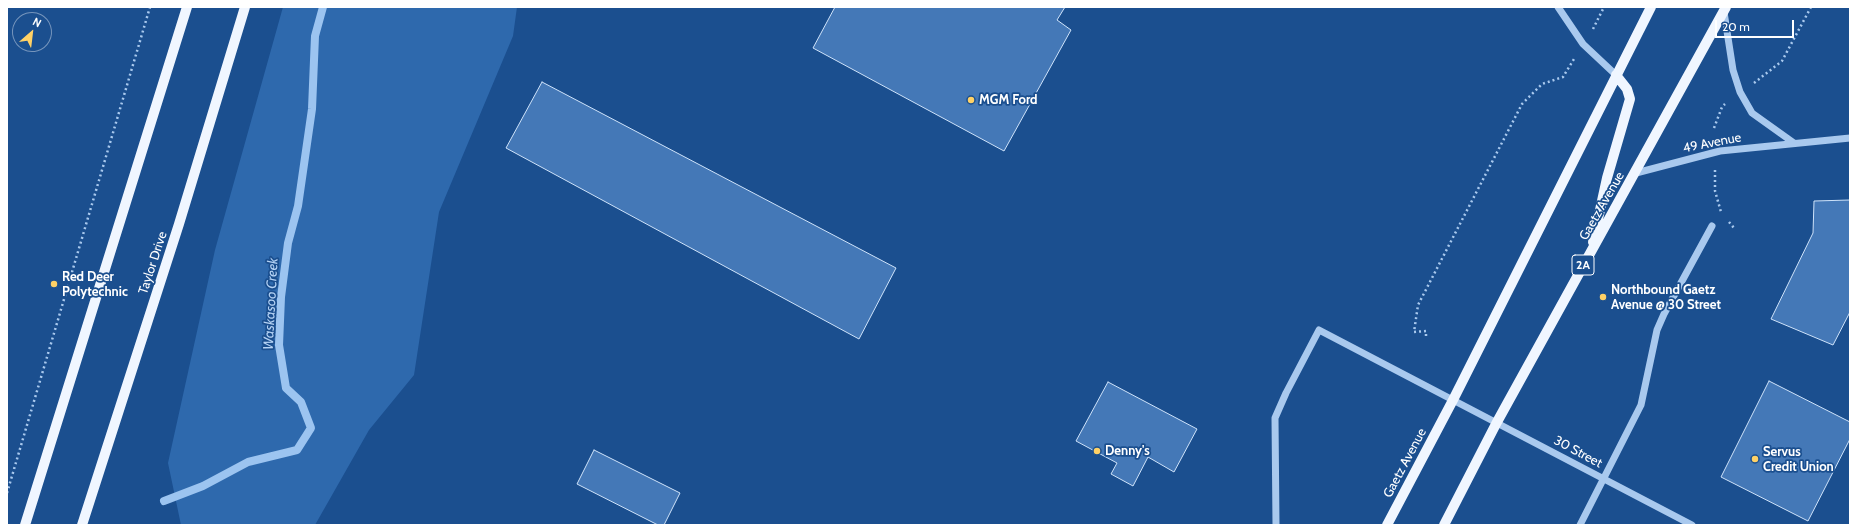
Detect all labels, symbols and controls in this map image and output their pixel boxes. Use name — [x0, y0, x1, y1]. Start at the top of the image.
north arrow — [12, 12, 52, 52]
scale bar — [1717, 12, 1796, 38]
text: N — [30, 14, 44, 30]
text: 20 m — [1722, 19, 1750, 34]
place label: MGM Ford — [979, 92, 1038, 108]
marker: MGM Ford — [966, 95, 976, 105]
street label: 49 Avenue — [1682, 130, 1742, 156]
street label: Gaetz Avenue — [1576, 169, 1628, 243]
street label: Taylor Drive — [136, 230, 170, 296]
road number: 2A — [1572, 255, 1594, 275]
water label: Waskasoo Creek — [260, 258, 282, 350]
place label: Red Deer Polytechnic — [62, 269, 128, 300]
marker: Red Deer Polytechnic — [49, 279, 59, 289]
place label: Northbound Gaetz Avenue @ 30 Street — [1611, 282, 1721, 313]
marker: Northbound Gaetz Avenue @ 30 Street — [1598, 292, 1608, 302]
street label: Gaetz Avenue — [1380, 426, 1430, 500]
street label: 30 Street — [1551, 433, 1605, 471]
place label: Denny's — [1105, 443, 1150, 459]
place label: Servus Credit Union — [1763, 444, 1834, 475]
marker: Denny's — [1092, 446, 1102, 456]
marker: Servus Credit Union — [1750, 454, 1760, 464]

